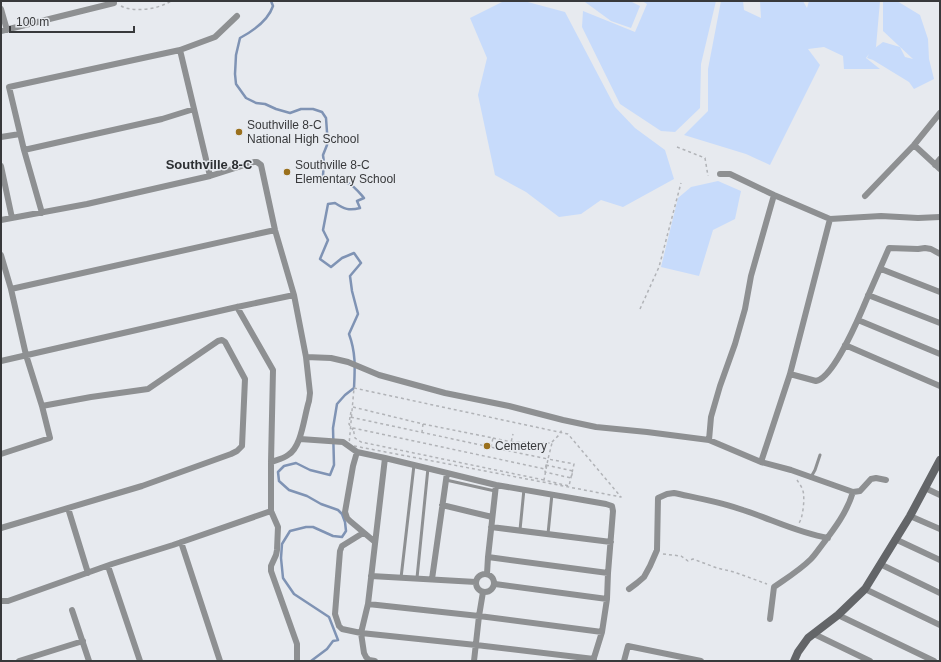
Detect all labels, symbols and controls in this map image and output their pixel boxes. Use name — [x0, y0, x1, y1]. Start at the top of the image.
scale bar — [10, 8, 134, 34]
text: 100 m — [16, 15, 49, 29]
place label: Southville 8-C National High School — [247, 118, 359, 146]
marker: Southville 8-C National High School — [234, 127, 244, 137]
district label: Southville 8-C — [166, 157, 253, 172]
place label: Southville 8-C Elementary School — [295, 158, 396, 186]
marker: Southville 8-C Elementary School — [282, 167, 292, 177]
place label: Cemetery — [495, 439, 547, 453]
marker: Cemetery — [482, 441, 492, 451]

